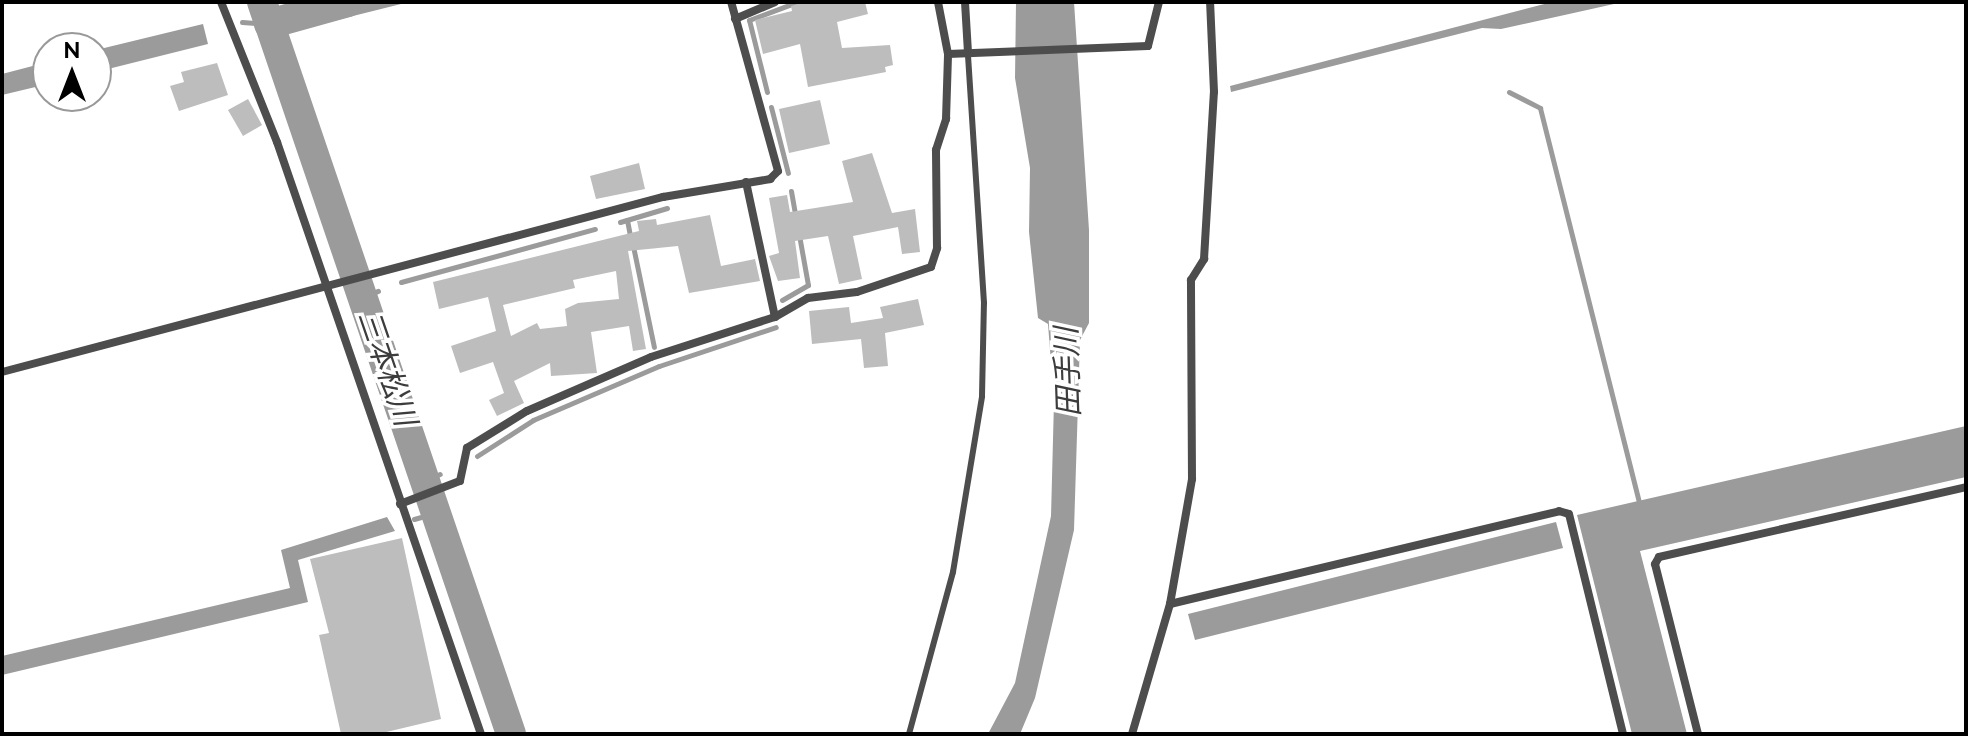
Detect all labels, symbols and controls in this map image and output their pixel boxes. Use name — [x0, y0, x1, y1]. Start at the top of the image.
north arrow — [32, 32, 112, 112]
text: N — [64, 37, 80, 63]
water label: 三本松川 — [350, 305, 424, 431]
water label: 田手川 — [1048, 326, 1088, 418]

